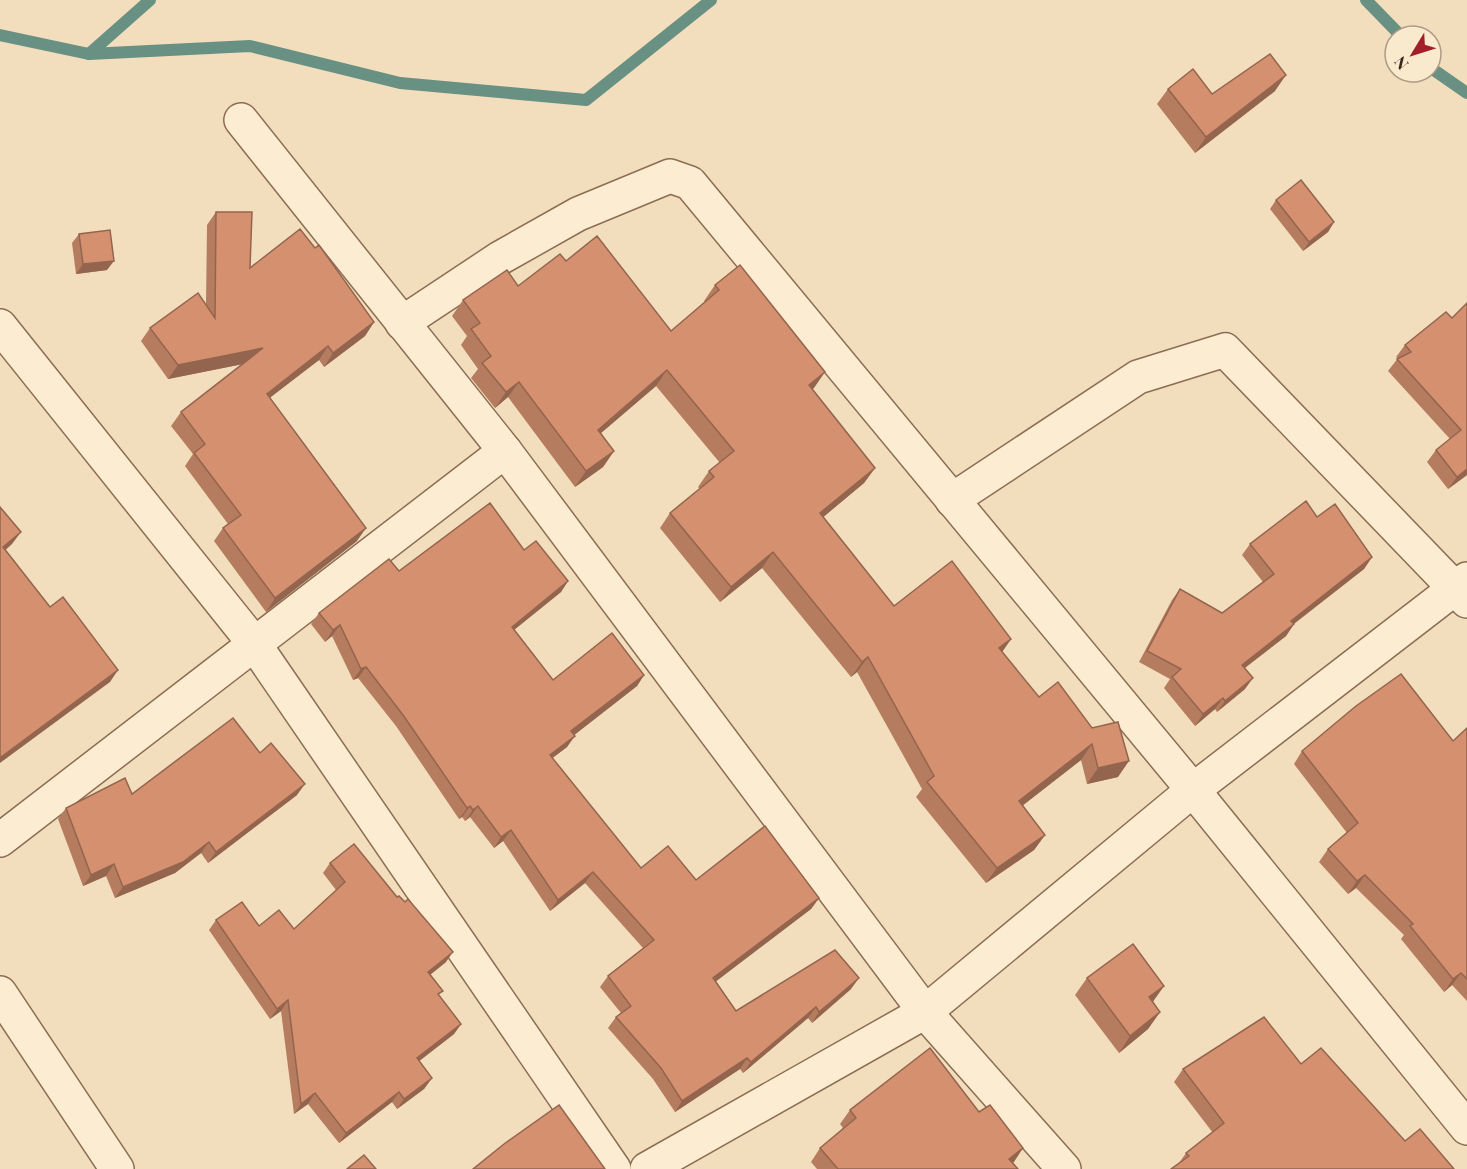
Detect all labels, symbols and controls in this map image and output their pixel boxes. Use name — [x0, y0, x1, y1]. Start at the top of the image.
north arrow — [1383, 24, 1443, 84]
text: N — [1389, 52, 1413, 75]

